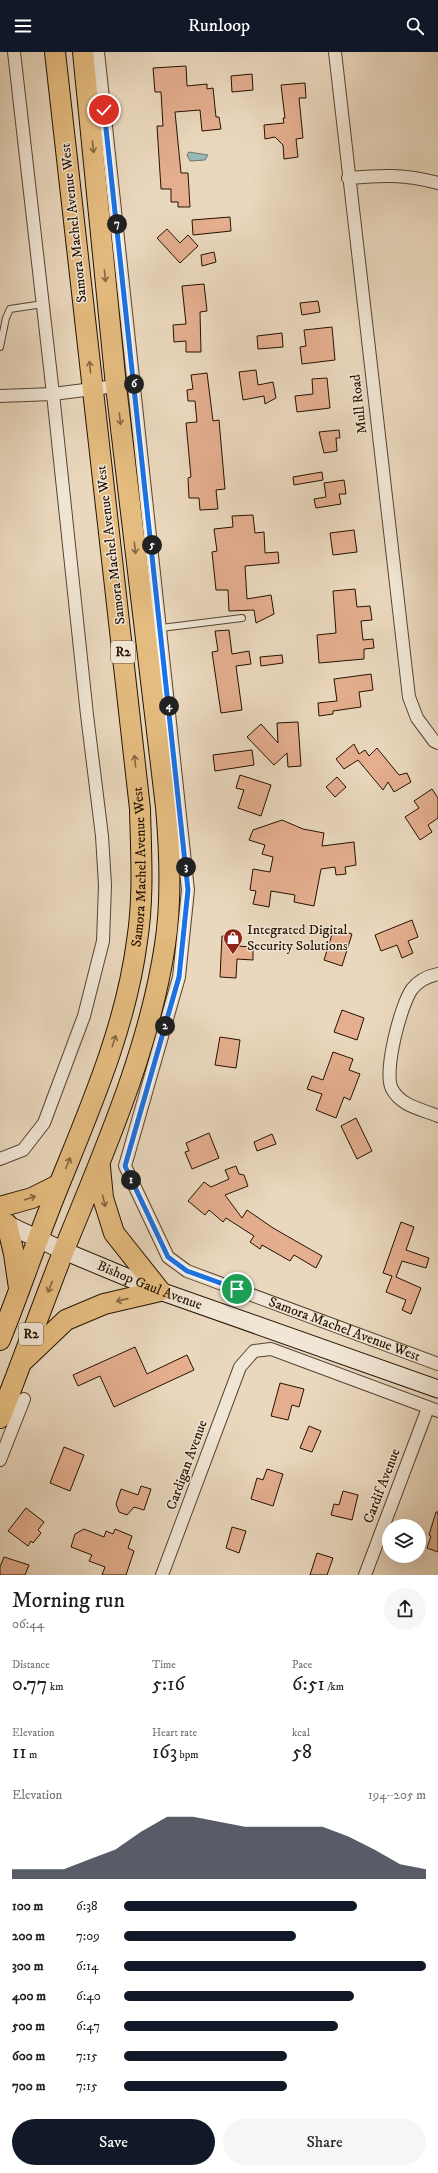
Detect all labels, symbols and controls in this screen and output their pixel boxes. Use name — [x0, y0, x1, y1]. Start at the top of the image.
icon: menu — [12, 15, 34, 37]
text: Runloop — [188, 15, 250, 37]
icon: search — [404, 15, 426, 37]
pin — [87, 93, 121, 127]
icon: check — [93, 99, 115, 121]
one-way arrow — [89, 140, 96, 153]
street label: Samora Machel Avenue West — [57, 142, 91, 304]
pin: 7 — [107, 214, 127, 234]
text: 7 — [114, 217, 120, 231]
one-way arrow — [102, 269, 109, 282]
one-way arrow — [86, 361, 93, 374]
street label: Mull Road — [346, 373, 372, 435]
pin: 6 — [124, 374, 144, 394]
text: 6 — [131, 377, 137, 391]
one-way arrow — [116, 412, 124, 425]
street label: Samora Machel Avenue West — [92, 464, 130, 626]
pin: 5 — [142, 535, 162, 555]
text: 5 — [149, 538, 155, 552]
one-way arrow — [132, 541, 139, 554]
road number: R2 — [111, 641, 135, 663]
pin: 4 — [159, 696, 179, 716]
text: 4 — [166, 699, 172, 713]
one-way arrow — [131, 755, 139, 768]
street label: Samora Machel Avenue West — [127, 785, 151, 948]
pin: 3 — [176, 857, 196, 877]
text: 3 — [184, 860, 188, 874]
place label: Integrated Digital Security Solutions — [247, 921, 348, 955]
shop icon: Integrated Digital Security Solutions — [222, 927, 244, 955]
pin: 2 — [155, 1016, 175, 1036]
text: 2 — [162, 1019, 168, 1033]
one-way arrow — [111, 1035, 118, 1048]
one-way arrow — [65, 1157, 72, 1169]
pin: 1 — [121, 1170, 141, 1190]
text: 1 — [129, 1173, 133, 1187]
one-way arrow — [24, 1194, 36, 1202]
one-way arrow — [101, 1194, 109, 1207]
street label: Bishop Gaul Avenue — [94, 1257, 205, 1314]
pin — [220, 1272, 254, 1306]
icon: arrive — [226, 1278, 248, 1300]
one-way arrow — [45, 1280, 53, 1292]
street label: Samora Machel Avenue West — [266, 1293, 423, 1366]
one-way arrow — [116, 1296, 129, 1304]
road number: R2 — [19, 1323, 43, 1345]
street label: Cardigan Avenue — [162, 1417, 212, 1512]
street label: Cardif Avenue — [359, 1446, 405, 1526]
map controls — [382, 1519, 426, 1563]
button: layers — [382, 1519, 426, 1563]
text: Morning run — [12, 1587, 125, 1614]
button: share — [384, 1588, 426, 1630]
text: 06:44 — [12, 1616, 44, 1632]
text: Distance — [12, 1658, 50, 1672]
text: Time — [152, 1658, 176, 1672]
text: Pace — [292, 1658, 312, 1672]
text: 0.77 — [12, 1672, 47, 1697]
text: 5:16 — [152, 1672, 185, 1697]
text: 6:51 — [292, 1672, 325, 1697]
text: km — [47, 1680, 63, 1694]
text: /km — [325, 1680, 344, 1694]
text: Elevation — [12, 1726, 55, 1740]
text: Heart rate — [152, 1726, 197, 1740]
text: kcal — [292, 1726, 310, 1740]
text: 11 — [12, 1740, 27, 1765]
text: 163 — [152, 1740, 177, 1765]
text: 58 — [292, 1740, 312, 1765]
text: m — [27, 1748, 37, 1762]
text: bpm — [177, 1748, 198, 1762]
text: Elevation — [12, 1787, 62, 1803]
text: 194–205 m — [368, 1787, 426, 1803]
text: 100 m — [12, 1898, 43, 1914]
text: 6:38 — [76, 1898, 98, 1914]
text: 200 m — [12, 1928, 45, 1944]
text: 7:09 — [76, 1928, 100, 1944]
text: 300 m — [12, 1958, 43, 1974]
text: 6:14 — [76, 1958, 98, 1974]
text: 400 m — [12, 1988, 46, 2004]
text: 6:40 — [76, 1988, 101, 2004]
text: 500 m — [12, 2018, 45, 2034]
text: 6:47 — [76, 2018, 100, 2034]
text: 600 m — [12, 2048, 45, 2064]
text: 7:15 — [76, 2048, 97, 2064]
text: 700 m — [12, 2078, 45, 2094]
text: 7:15 — [76, 2078, 97, 2094]
button: Save — [12, 2119, 215, 2165]
button: Share — [223, 2119, 426, 2165]

